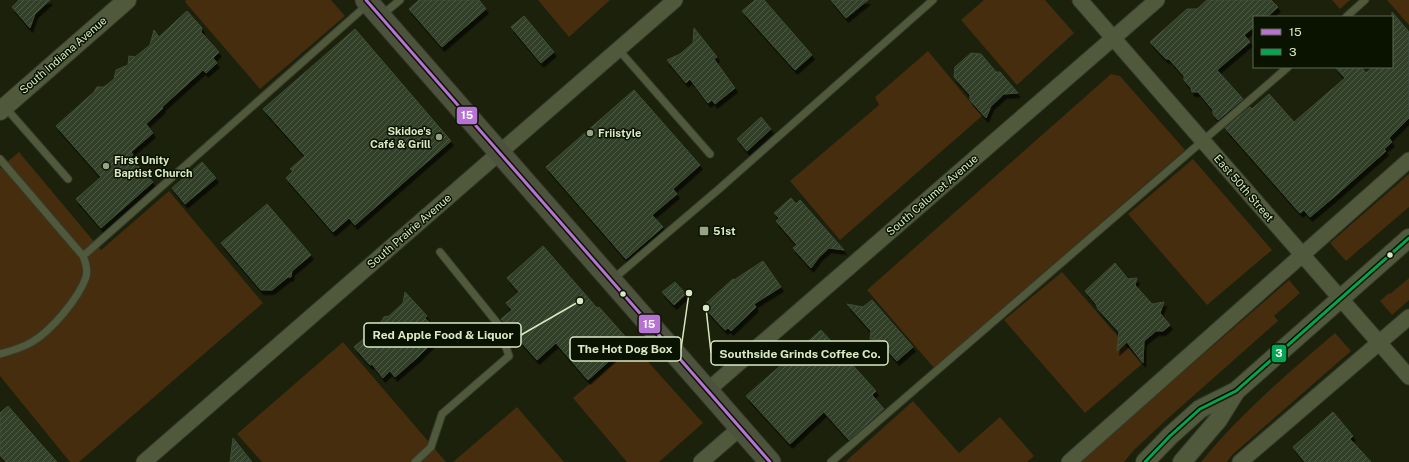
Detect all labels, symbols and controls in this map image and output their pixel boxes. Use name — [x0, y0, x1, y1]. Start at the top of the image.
street label: South Indiana Avenue — [17, 14, 109, 96]
legend — [1253, 16, 1393, 68]
text: 15 — [1289, 25, 1302, 39]
text: 3 — [1289, 45, 1297, 59]
line badge: 15 — [456, 106, 478, 125]
text: 15 — [461, 109, 473, 121]
place label: Skidoe's Café & Grill — [370, 125, 431, 150]
place label: Friistyle — [598, 127, 641, 139]
marker: Friistyle — [585, 128, 595, 138]
marker: Skidoe's Café & Grill — [434, 132, 444, 142]
street label: South Calumet Avenue — [884, 152, 980, 238]
street label: East 50th Street — [1212, 152, 1276, 224]
place label: First Unity Baptist Church — [114, 154, 193, 179]
marker: First Unity Baptist Church — [101, 161, 111, 171]
street label: South Prairie Avenue — [365, 191, 453, 271]
marker: 51st — [698, 225, 710, 237]
place label: 51st — [713, 225, 736, 237]
unlabelled marker — [1385, 250, 1395, 260]
unlabelled marker — [618, 289, 628, 299]
line badge: 15 — [638, 314, 661, 334]
text: 15 — [643, 318, 655, 330]
callout: Red Apple Food & Liquor — [364, 323, 521, 347]
text: Red Apple Food & Liquor — [373, 328, 514, 342]
callout: The Hot Dog Box — [570, 337, 681, 361]
callout: Southside Grinds Coffee Co. — [711, 341, 888, 365]
text: The Hot Dog Box — [577, 342, 673, 356]
line badge: 3 — [1271, 344, 1287, 363]
text: Southside Grinds Coffee Co. — [719, 347, 881, 361]
text: 3 — [1275, 347, 1283, 359]

